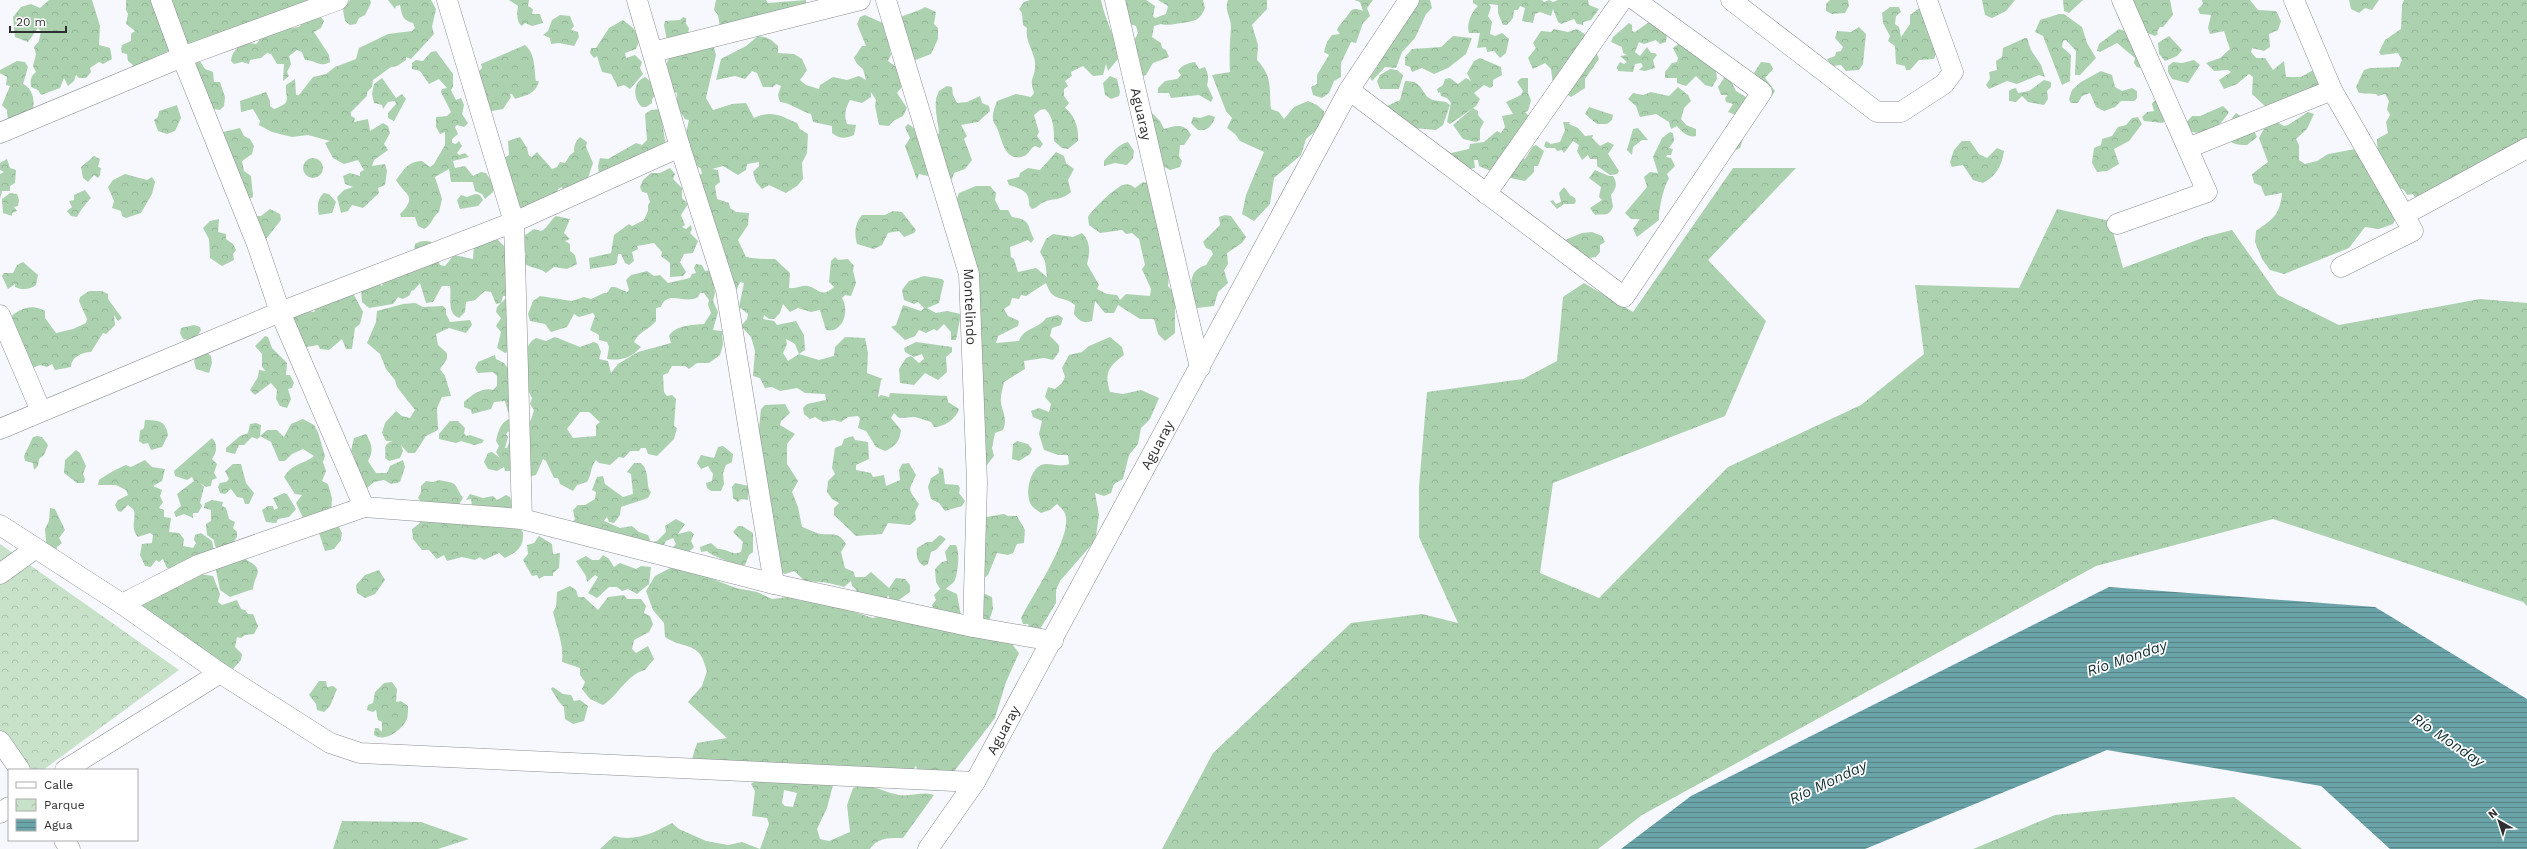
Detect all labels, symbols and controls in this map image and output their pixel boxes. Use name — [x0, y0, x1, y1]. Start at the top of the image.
scale bar — [10, 8, 66, 34]
text: 20 m — [16, 15, 46, 29]
street label: Aguaray — [1128, 86, 1155, 143]
street label: Montelindo — [961, 268, 980, 345]
street label: Aguaray — [1137, 417, 1177, 472]
water label: Río Monday — [2085, 635, 2171, 680]
street label: Aguaray — [983, 702, 1023, 757]
water label: Río Monday — [2408, 709, 2489, 772]
water label: Río Monday — [1786, 756, 1871, 808]
legend — [8, 769, 138, 841]
text: Calle — [44, 778, 73, 792]
text: Parque — [44, 798, 85, 812]
north arrow — [2479, 801, 2519, 841]
text: N — [2486, 806, 2500, 821]
text: Agua — [44, 818, 73, 832]

